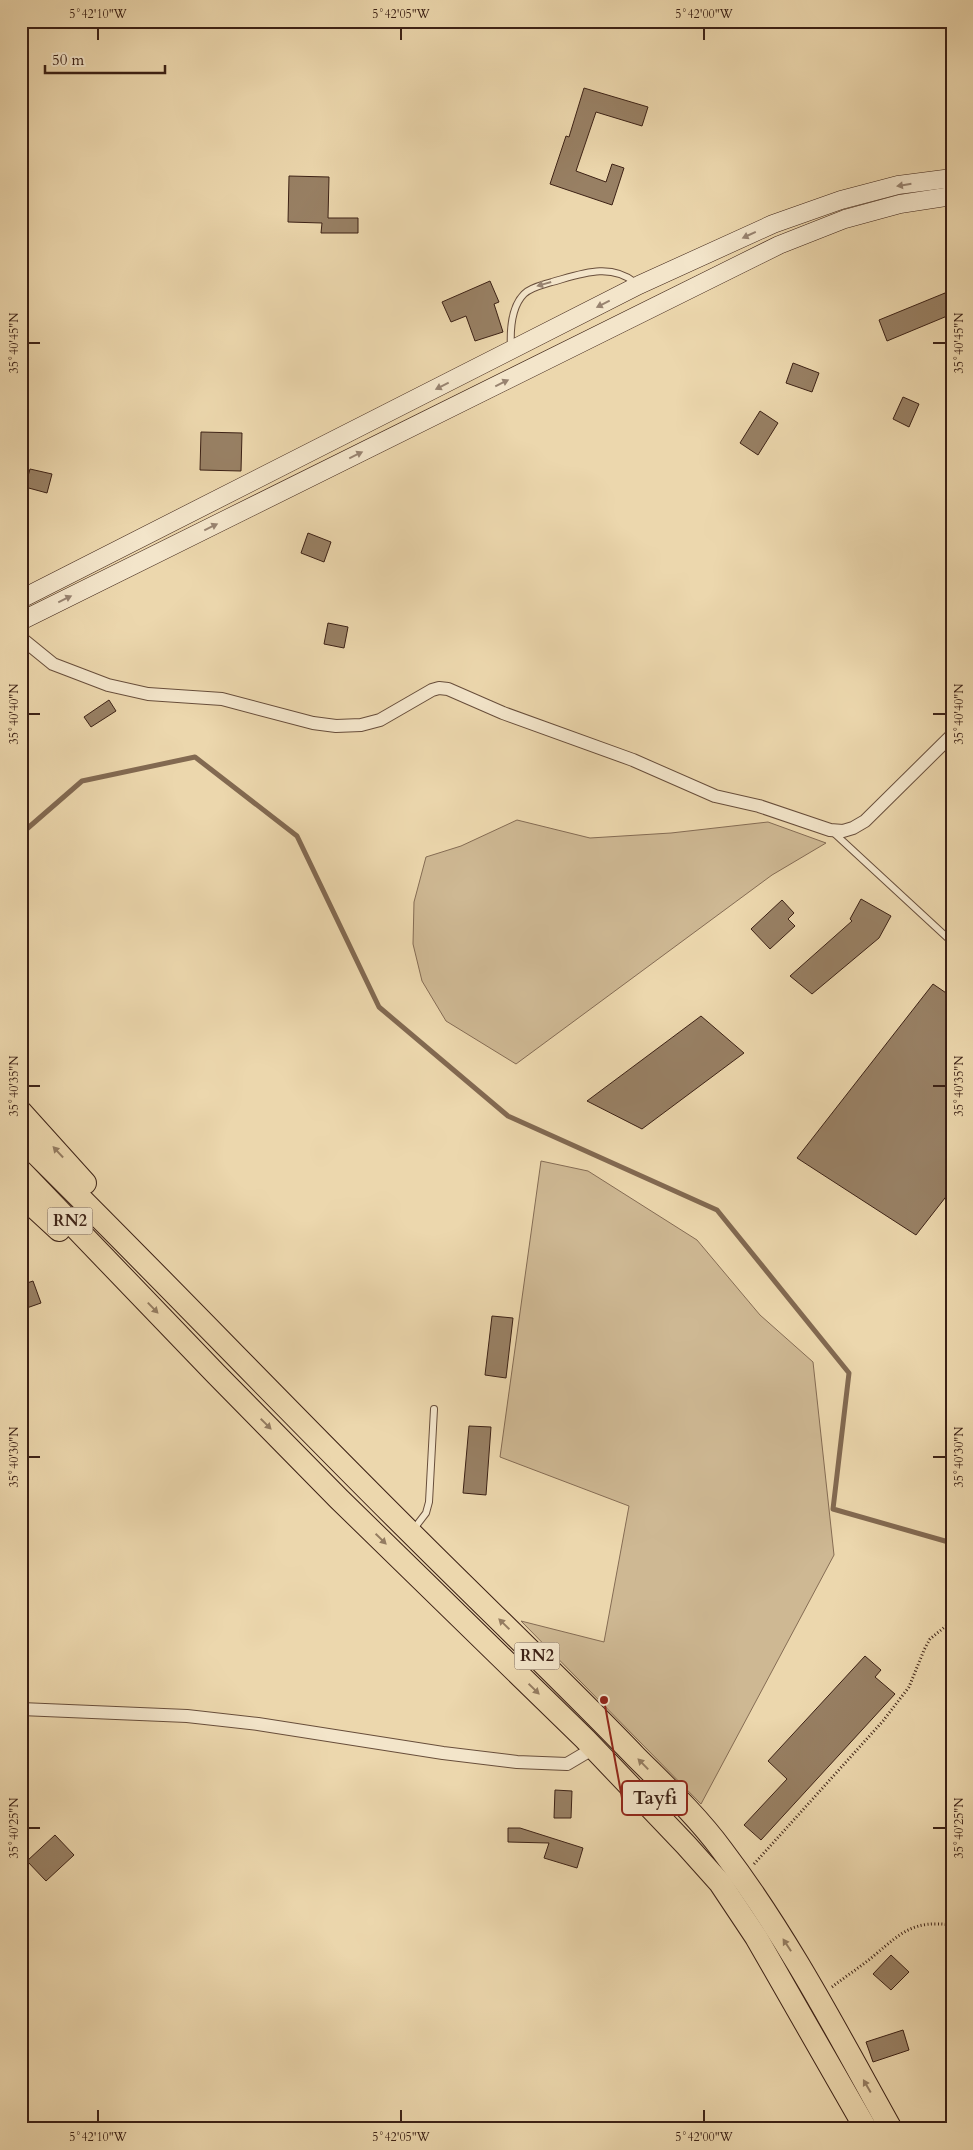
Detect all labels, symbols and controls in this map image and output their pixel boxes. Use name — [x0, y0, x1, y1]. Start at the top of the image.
text: 5°42'10"W — [69, 6, 128, 22]
text: 5°42'05"W — [372, 6, 431, 22]
text: 5°42'00"W — [675, 6, 734, 22]
scale bar — [45, 42, 165, 74]
text: 50 m — [52, 50, 84, 70]
one-way arrow — [895, 181, 911, 189]
one-way arrow — [742, 231, 756, 239]
one-way arrow — [536, 281, 551, 289]
one-way arrow — [595, 300, 610, 308]
text: 35°40'45"N — [6, 312, 22, 373]
text: 35°40'45"N — [951, 312, 967, 373]
one-way arrow — [495, 378, 509, 386]
one-way arrow — [435, 382, 449, 390]
one-way arrow — [349, 451, 363, 459]
one-way arrow — [203, 523, 218, 531]
one-way arrow — [58, 595, 72, 603]
text: 35°40'40"N — [6, 683, 22, 744]
text: 35°40'40"N — [951, 683, 967, 744]
text: 35°40'35"N — [6, 1055, 22, 1116]
text: 35°40'35"N — [951, 1055, 967, 1116]
one-way arrow — [52, 1147, 64, 1159]
road number: RN2 — [48, 1208, 92, 1234]
one-way arrow — [147, 1301, 159, 1313]
one-way arrow — [260, 1418, 272, 1430]
text: 35°40'30"N — [6, 1426, 22, 1487]
text: 35°40'30"N — [951, 1426, 967, 1487]
one-way arrow — [374, 1533, 386, 1545]
one-way arrow — [498, 1618, 510, 1630]
road number: RN2 — [514, 1642, 560, 1670]
one-way arrow — [528, 1683, 540, 1695]
one-way arrow — [637, 1758, 649, 1770]
callout: Tayfi — [622, 1781, 687, 1815]
text: Tayfi — [633, 1785, 677, 1811]
text: 35°40'25"N — [6, 1797, 22, 1858]
text: 35°40'25"N — [951, 1797, 967, 1858]
one-way arrow — [782, 1939, 792, 1952]
one-way arrow — [863, 2080, 872, 2093]
text: 5°42'10"W — [69, 2129, 128, 2145]
text: 5°42'05"W — [372, 2129, 431, 2145]
text: 5°42'00"W — [675, 2129, 734, 2145]

